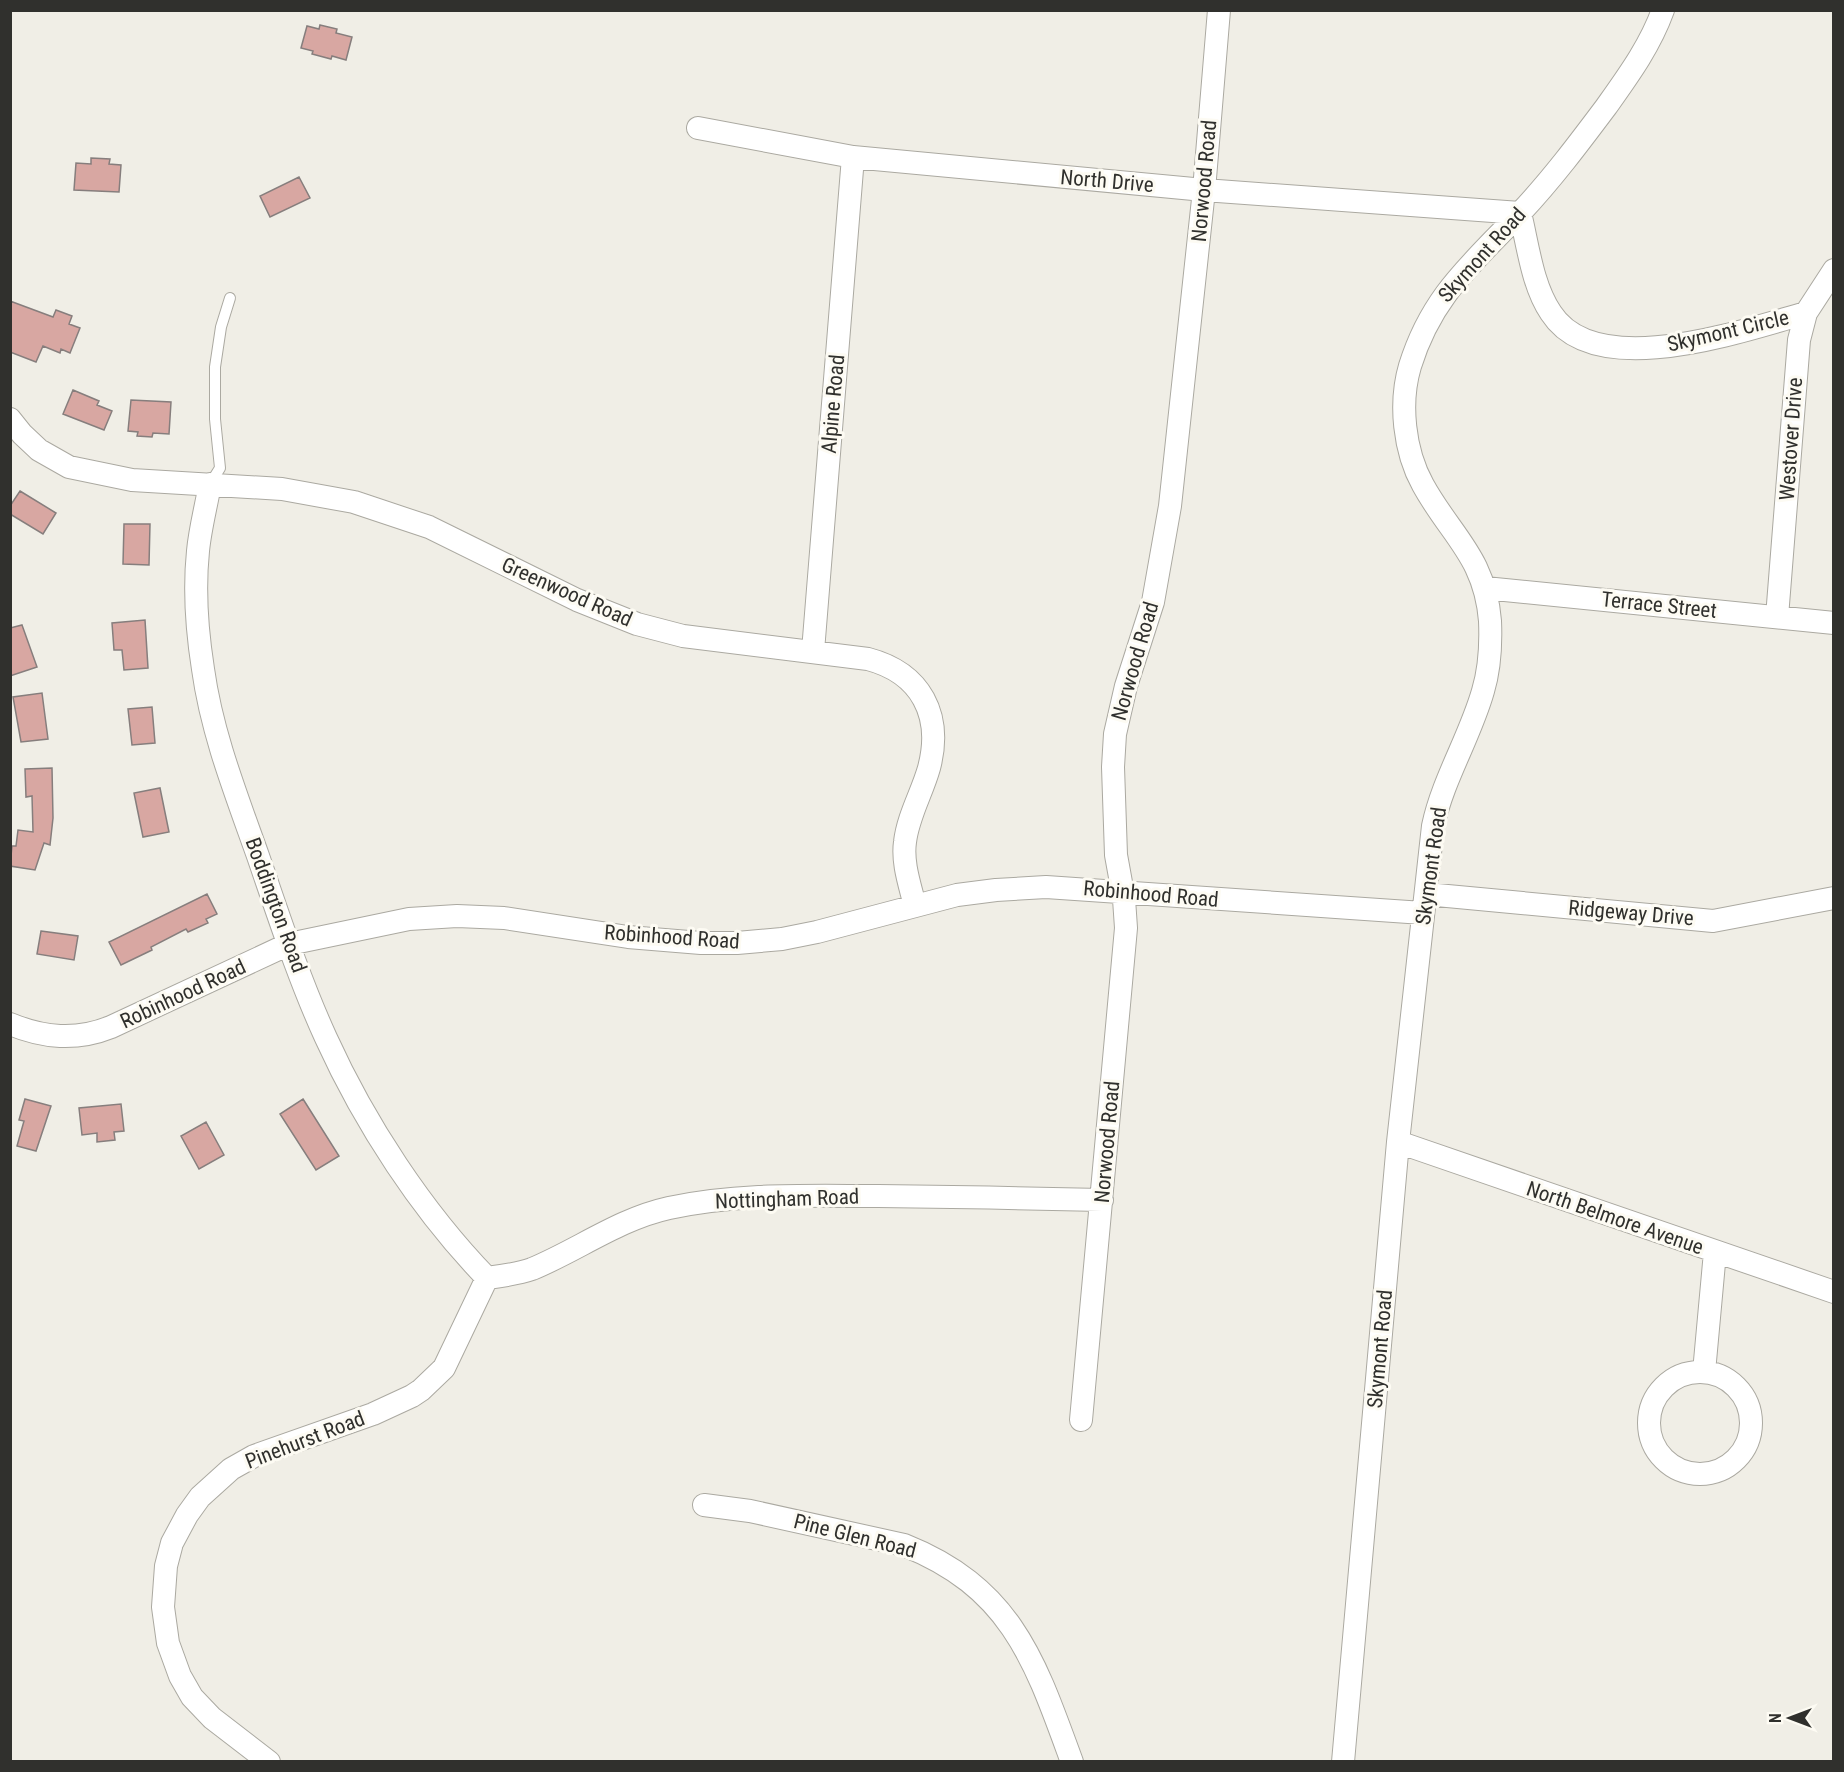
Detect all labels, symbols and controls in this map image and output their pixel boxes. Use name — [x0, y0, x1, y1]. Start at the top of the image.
street label: Norwood Road — [1187, 119, 1221, 243]
street label: North Drive — [1059, 165, 1155, 197]
street label: Skymont Road — [1433, 203, 1531, 307]
street label: Skymont Circle — [1665, 305, 1791, 357]
street label: Alpine Road — [817, 354, 849, 454]
street label: Westover Drive — [1775, 377, 1807, 501]
street label: Greenwood Road — [498, 552, 636, 632]
street label: Terrace Street — [1600, 587, 1718, 623]
street label: Norwood Road — [1107, 599, 1163, 723]
street label: Skymont Road — [1411, 805, 1451, 927]
street label: Boddington Road — [240, 834, 312, 976]
street label: Robinhood Road — [1082, 876, 1220, 912]
street label: Ridgeway Drive — [1567, 896, 1695, 930]
street label: Robinhood Road — [603, 920, 741, 954]
street label: Robinhood Road — [116, 954, 250, 1034]
street label: Norwood Road — [1090, 1080, 1124, 1204]
street label: North Belmore Avenue — [1523, 1176, 1707, 1260]
street label: Nottingham Road — [714, 1184, 860, 1214]
street label: Skymont Road — [1363, 1289, 1397, 1409]
street label: Pinehurst Road — [242, 1406, 368, 1474]
street label: Pine Glen Road — [791, 1509, 919, 1563]
north arrow — [1760, 1688, 1820, 1748]
text: N — [1766, 1713, 1785, 1723]

